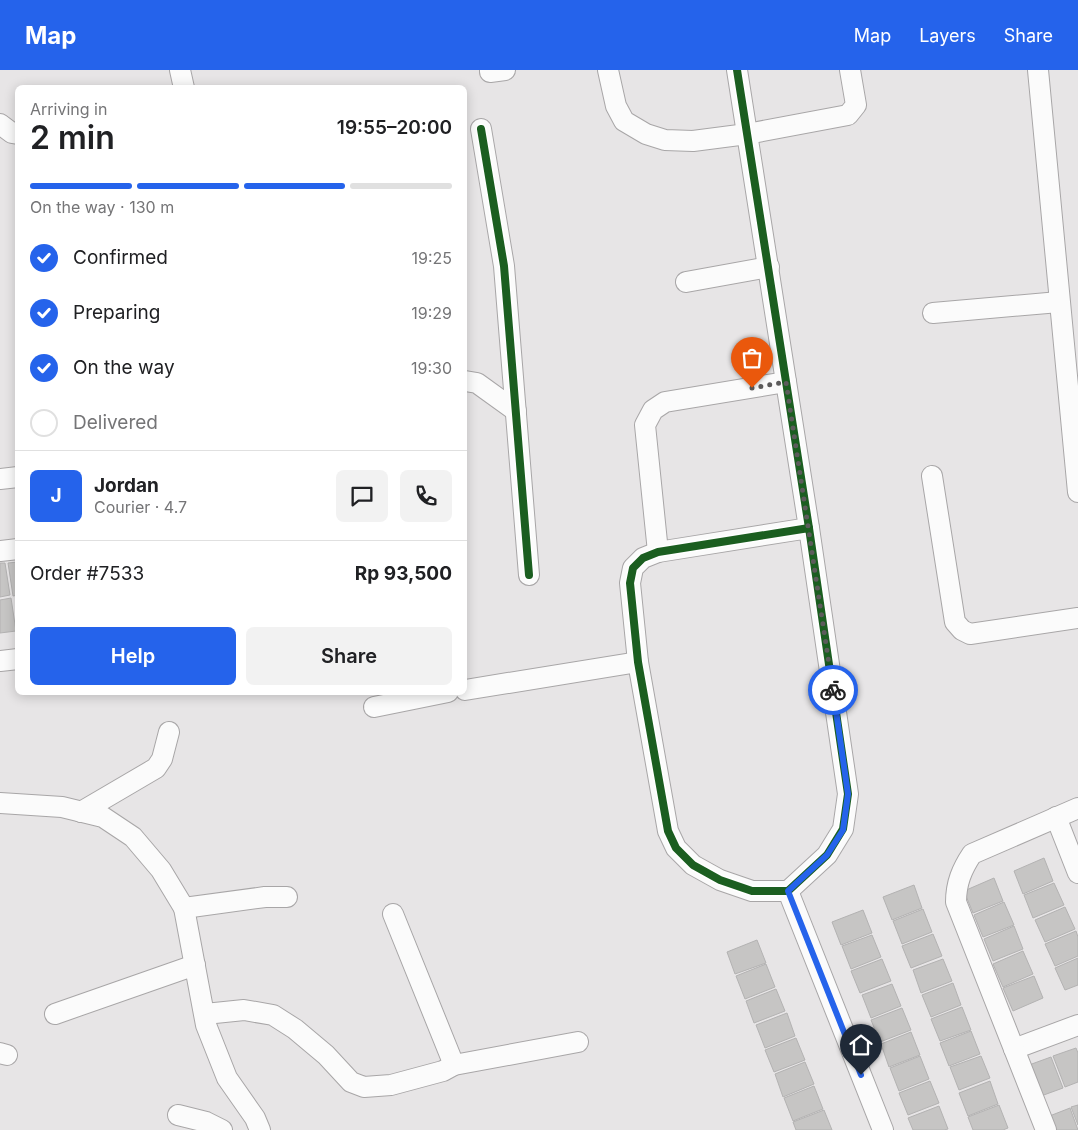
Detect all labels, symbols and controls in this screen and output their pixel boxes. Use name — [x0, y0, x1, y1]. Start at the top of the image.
text: Map — [25, 21, 76, 50]
text: Map — [854, 25, 891, 46]
text: Layers — [919, 25, 976, 46]
text: Share — [1004, 25, 1053, 46]
text: Arriving in — [30, 99, 107, 119]
text: 19:55–20:00 — [337, 116, 452, 139]
text: 2 min — [30, 118, 115, 157]
text: On the way · 130 m — [30, 197, 174, 217]
icon: check — [30, 244, 58, 272]
text: Confirmed — [73, 246, 168, 269]
text: 19:25 — [411, 248, 452, 268]
icon: check — [30, 299, 58, 327]
text: Preparing — [73, 301, 160, 324]
text: 19:29 — [411, 303, 452, 323]
pin — [731, 337, 773, 388]
icon: bag — [738, 344, 766, 372]
icon: check — [30, 354, 58, 382]
text: On the way — [73, 356, 175, 379]
text: 19:30 — [411, 358, 452, 378]
text: Delivered — [73, 411, 158, 434]
button: chat — [336, 470, 388, 522]
button: phone — [400, 470, 452, 522]
text: Jordan — [94, 474, 159, 497]
text: J — [50, 484, 62, 507]
text: Courier · 4.7 — [94, 497, 187, 517]
text: Order #7533 — [30, 562, 144, 585]
text: Rp 93,500 — [355, 562, 452, 585]
button: Help — [30, 627, 236, 685]
button: Share — [246, 627, 452, 685]
courier — [808, 665, 858, 715]
icon: bike — [819, 676, 847, 704]
pin — [840, 1024, 882, 1075]
icon: home — [847, 1031, 875, 1059]

